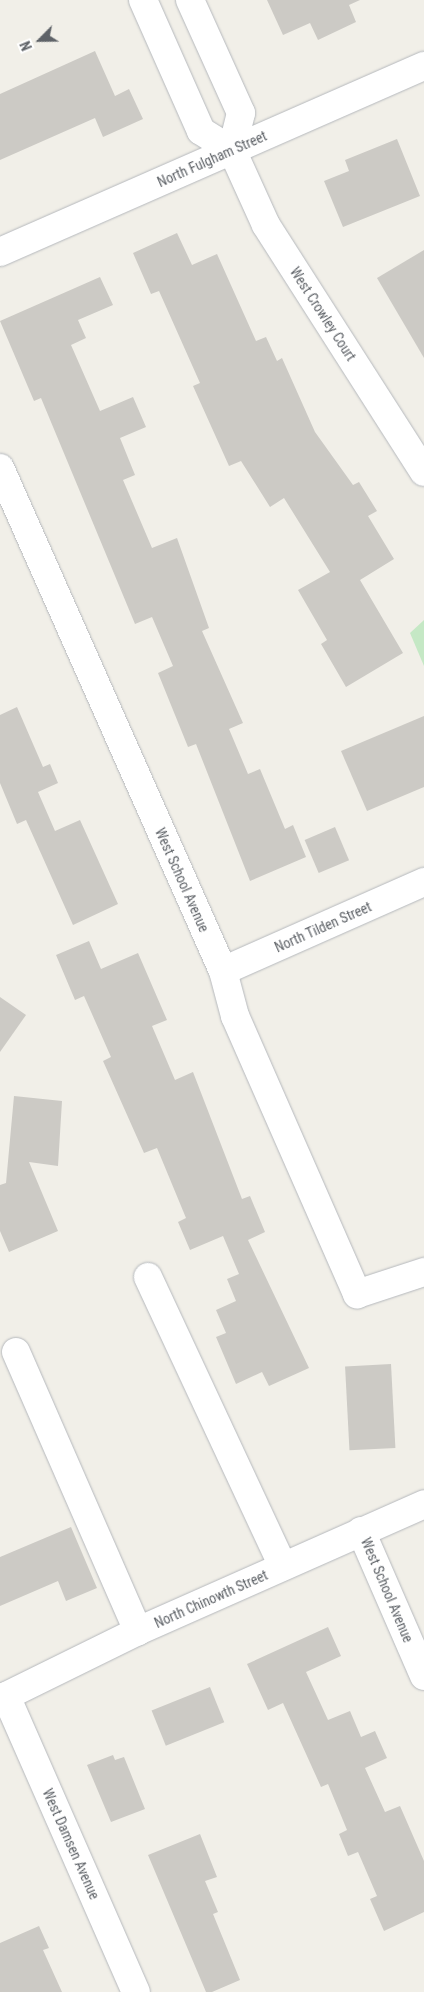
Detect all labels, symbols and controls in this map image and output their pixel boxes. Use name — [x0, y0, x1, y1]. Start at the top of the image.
north arrow — [15, 15, 65, 65]
text: N — [17, 39, 35, 53]
street label: North Fulgham Street — [155, 127, 269, 191]
street label: West Crowley Court — [287, 264, 359, 364]
street label: West School Avenue — [152, 825, 212, 935]
street label: North Tilden Street — [272, 898, 374, 956]
street label: West School Avenue — [357, 1535, 417, 1645]
street label: North Chinowth Street — [152, 1566, 270, 1632]
street label: West Damsen Avenue — [39, 1786, 103, 1902]

